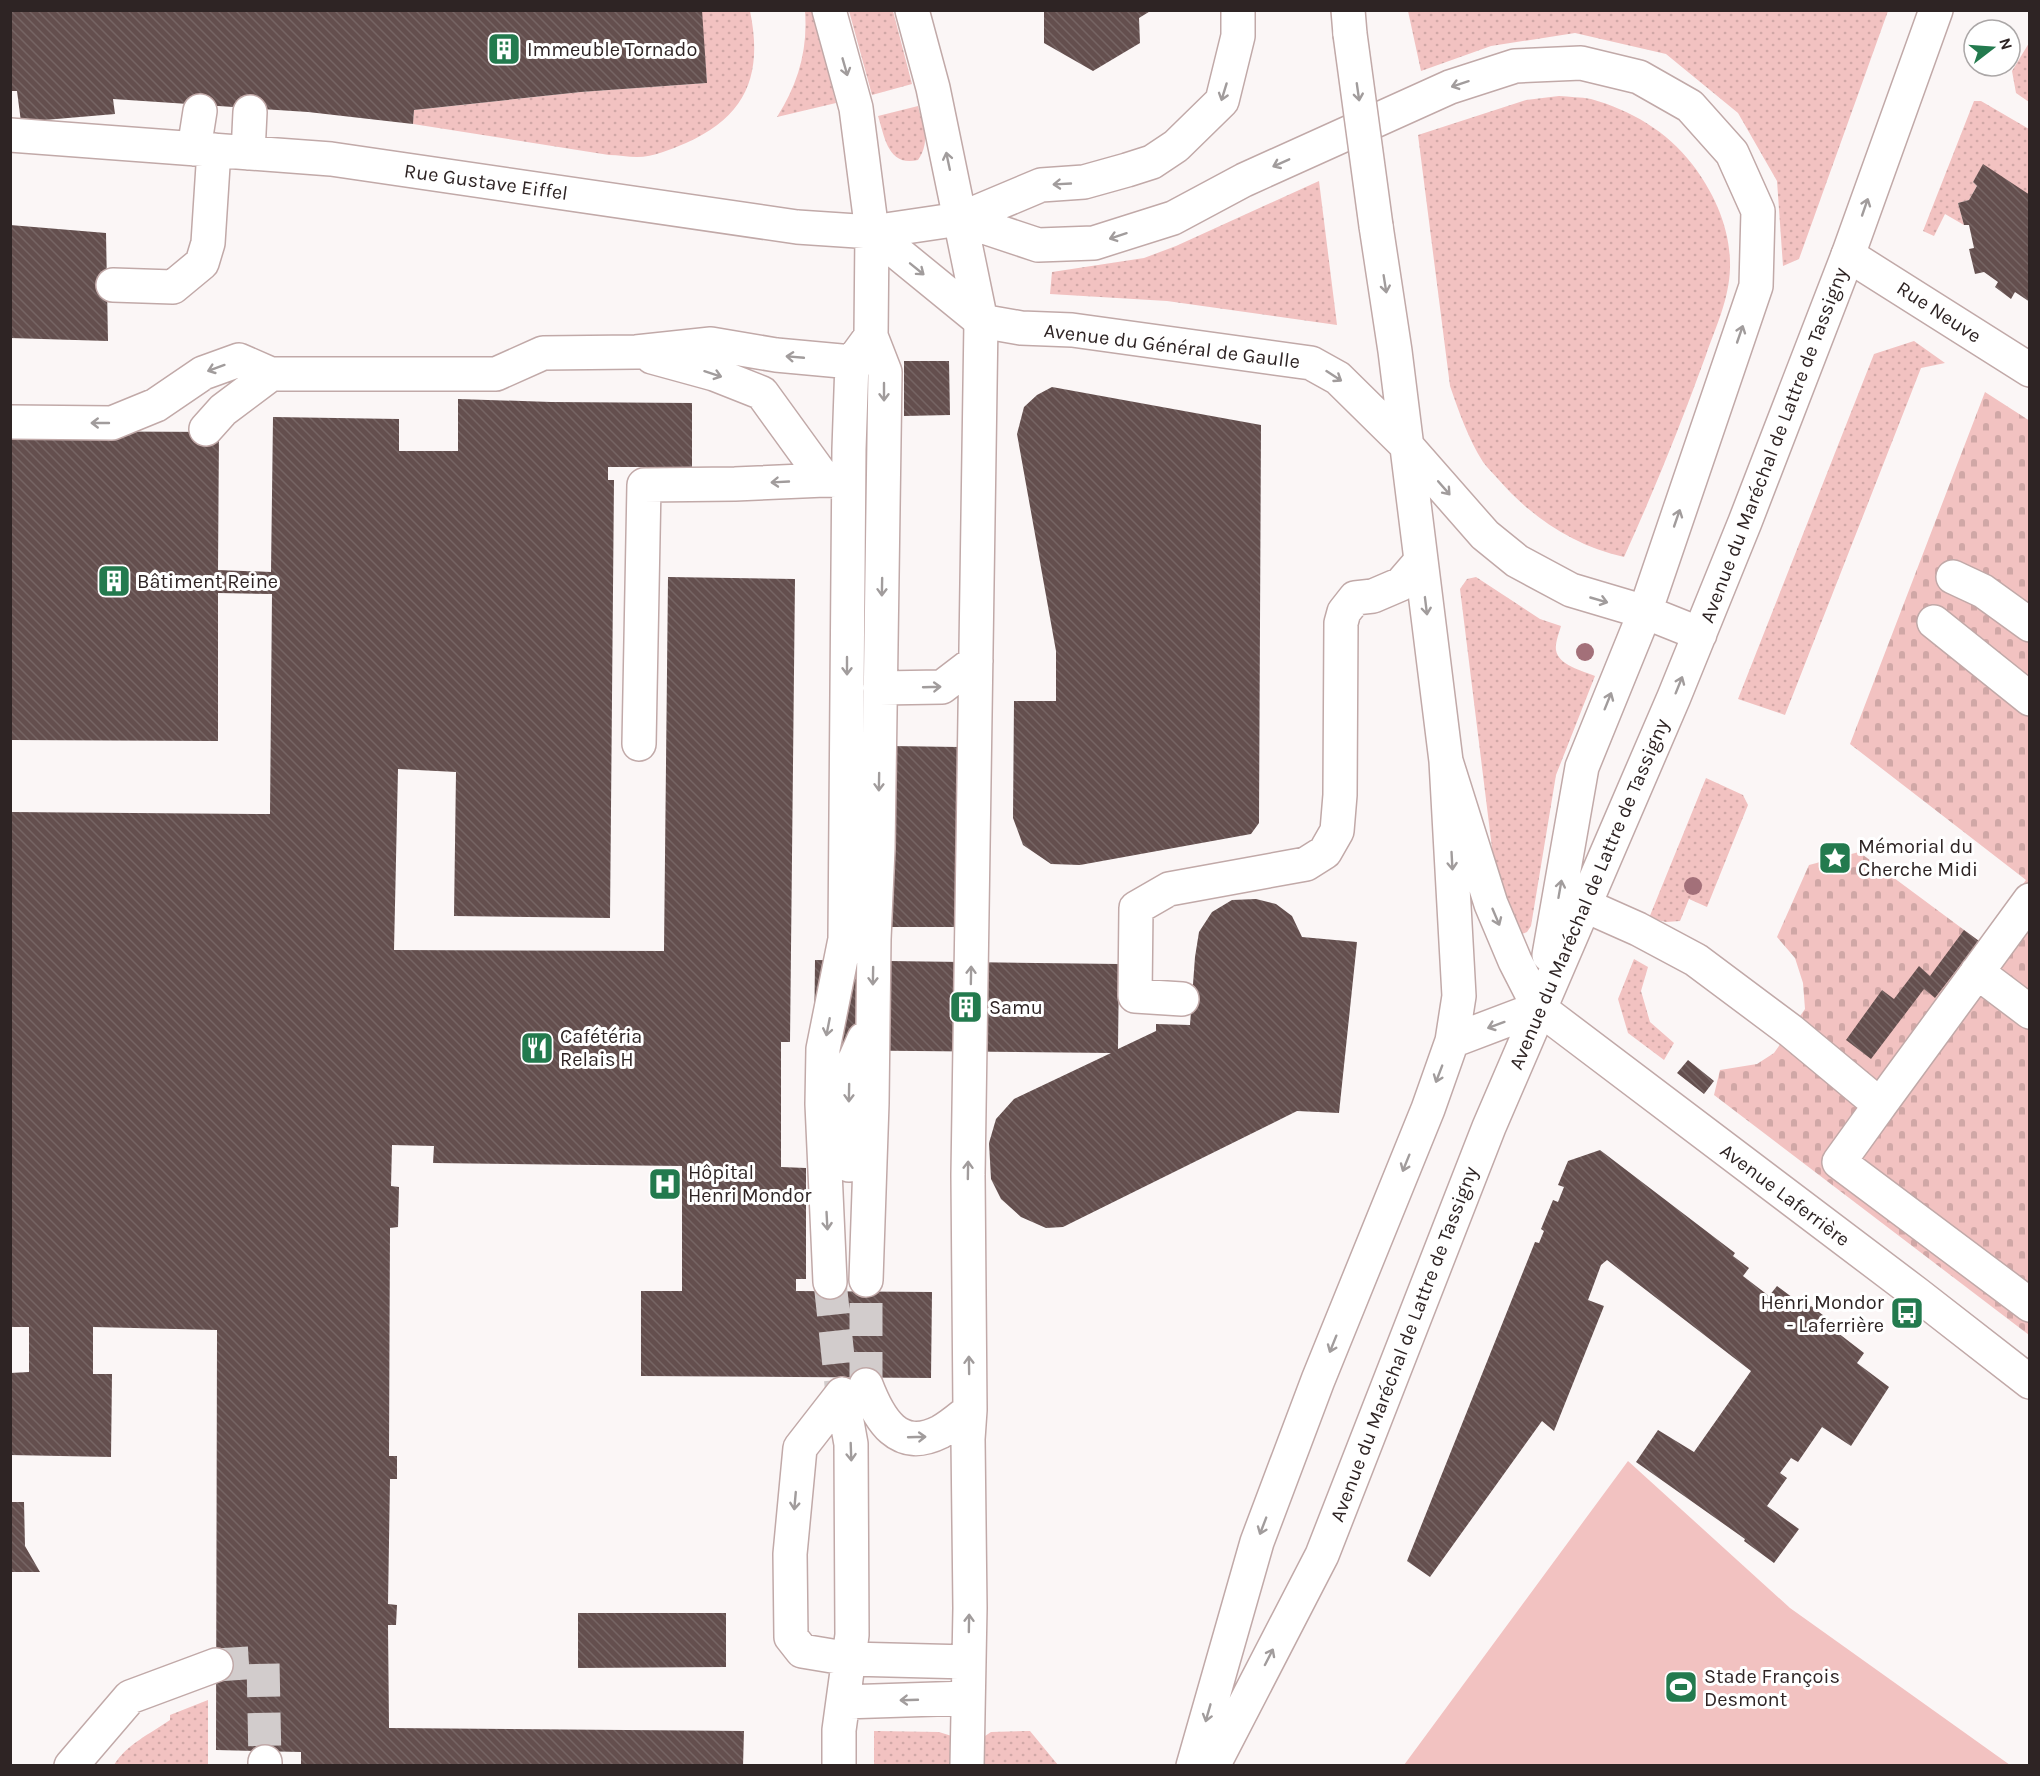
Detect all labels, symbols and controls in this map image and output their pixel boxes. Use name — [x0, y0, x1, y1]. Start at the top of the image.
north arrow — [1962, 18, 2022, 78]
building icon: Immeuble Tornado — [486, 31, 522, 67]
text: N — [1995, 35, 2017, 52]
place label: Immeuble Tornado — [527, 38, 697, 61]
one-way arrow — [840, 57, 851, 76]
one-way arrow — [1451, 79, 1470, 90]
one-way arrow — [1218, 82, 1229, 101]
one-way arrow — [1353, 82, 1364, 102]
one-way arrow — [942, 152, 953, 172]
one-way arrow — [1273, 157, 1291, 169]
street label: Rue Gustave Eiffel — [403, 159, 569, 205]
one-way arrow — [1052, 178, 1072, 189]
one-way arrow — [1860, 198, 1871, 217]
one-way arrow — [1109, 231, 1128, 242]
one-way arrow — [909, 262, 924, 276]
street label: Avenue du Maréchal de Lattre de Tassigny — [1695, 264, 1853, 626]
one-way arrow — [1380, 273, 1391, 293]
street label: Rue Neuve — [1893, 276, 1985, 348]
street label: Avenue du Général de Gaulle — [1043, 319, 1301, 373]
one-way arrow — [1735, 325, 1746, 344]
one-way arrow — [785, 351, 805, 362]
one-way arrow — [207, 364, 226, 375]
one-way arrow — [703, 369, 722, 380]
one-way arrow — [1325, 371, 1342, 383]
one-way arrow — [878, 381, 890, 401]
one-way arrow — [91, 417, 111, 428]
one-way arrow — [771, 476, 791, 487]
one-way arrow — [1437, 480, 1451, 495]
one-way arrow — [1672, 509, 1683, 528]
building icon: Bâtiment Reine — [96, 563, 132, 599]
place label: Bâtiment Reine — [137, 570, 278, 593]
one-way arrow — [876, 576, 887, 596]
one-way arrow — [1589, 594, 1608, 606]
one-way arrow — [1420, 596, 1431, 615]
one-way arrow — [842, 655, 853, 675]
one-way arrow — [1674, 676, 1685, 695]
one-way arrow — [922, 681, 942, 692]
one-way arrow — [1603, 692, 1614, 711]
street label: Avenue du Maréchal de Lattre de Tassigny — [1504, 715, 1674, 1073]
one-way arrow — [873, 771, 885, 791]
place label: Mémorial du Cherche Midi — [1858, 835, 1978, 881]
place icon: Mémorial du Cherche Midi — [1817, 840, 1853, 876]
one-way arrow — [1446, 851, 1457, 871]
one-way arrow — [1555, 879, 1566, 899]
one-way arrow — [1491, 907, 1502, 925]
one-way arrow — [867, 966, 879, 986]
one-way arrow — [966, 966, 977, 986]
building icon: Samu — [948, 989, 984, 1025]
place label: Samu — [989, 996, 1043, 1019]
one-way arrow — [822, 1016, 833, 1036]
one-way arrow — [1487, 1020, 1505, 1031]
place label: Cafétéria Relais H — [560, 1025, 642, 1071]
restaurant icon: Cafétéria Relais H — [519, 1030, 555, 1066]
one-way arrow — [1433, 1065, 1444, 1083]
one-way arrow — [843, 1083, 855, 1103]
street label: Avenue Laferrière — [1716, 1139, 1854, 1251]
one-way arrow — [1400, 1153, 1411, 1172]
place label: Hôpital Henri Mondor — [688, 1161, 812, 1207]
one-way arrow — [962, 1161, 974, 1181]
street label: Avenue du Maréchal de Lattre de Tassigny — [1325, 1163, 1483, 1525]
hospital icon: Hôpital Henri Mondor — [647, 1166, 683, 1202]
one-way arrow — [822, 1211, 833, 1231]
place label: Henri Mondor - Laferrière — [1760, 1291, 1885, 1337]
bus stop icon: Henri Mondor - Laferrière — [1889, 1295, 1925, 1331]
one-way arrow — [1327, 1334, 1338, 1353]
one-way arrow — [964, 1356, 975, 1376]
one-way arrow — [907, 1431, 927, 1442]
one-way arrow — [845, 1441, 856, 1461]
one-way arrow — [789, 1490, 800, 1510]
one-way arrow — [1257, 1516, 1268, 1535]
one-way arrow — [964, 1614, 975, 1634]
one-way arrow — [1263, 1649, 1275, 1667]
place label: Stade François Desmont — [1704, 1665, 1840, 1711]
sports icon: Stade François Desmont — [1663, 1669, 1699, 1705]
one-way arrow — [900, 1694, 920, 1706]
one-way arrow — [1202, 1703, 1213, 1722]

